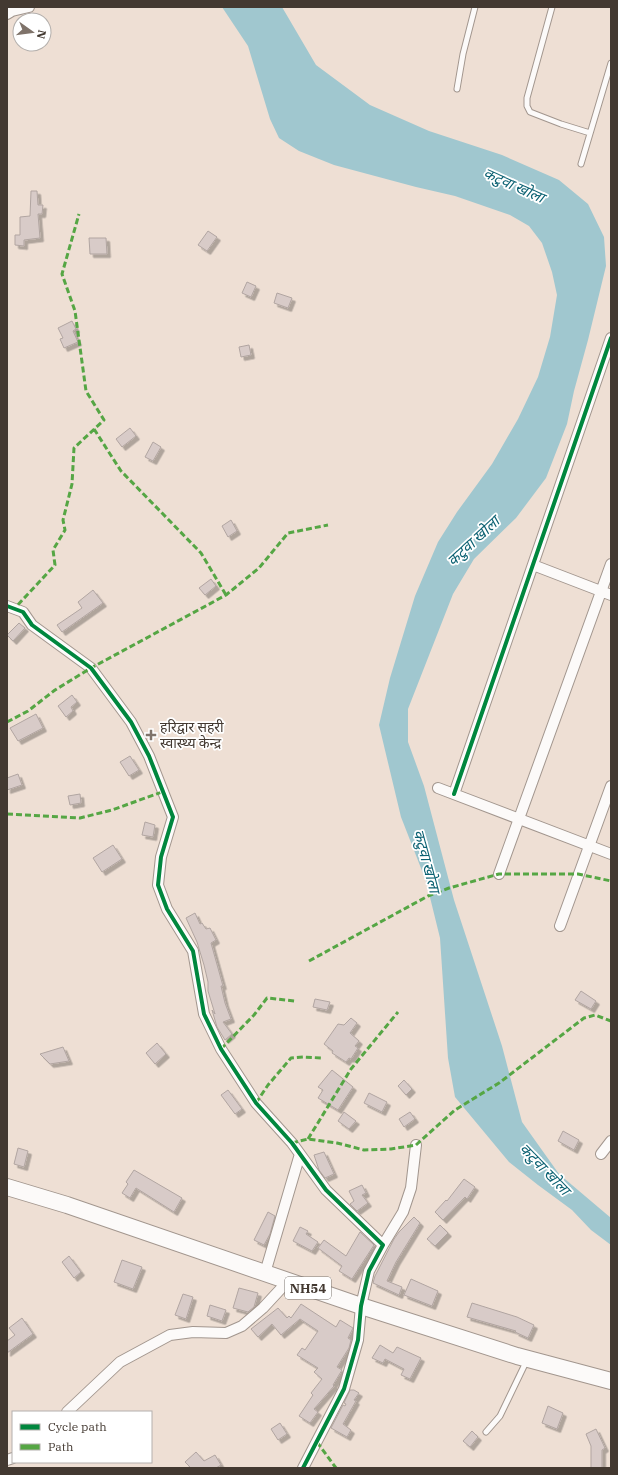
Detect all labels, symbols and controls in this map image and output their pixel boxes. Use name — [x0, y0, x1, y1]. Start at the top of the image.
north arrow — [12, 12, 52, 52]
text: N — [34, 29, 50, 41]
water label: कटुवा खोला — [480, 163, 550, 209]
water label: कटुवा खोला — [443, 510, 506, 571]
place label: हरिद्वार सहरी स्वास्थ्य केन्द्र — [160, 718, 224, 752]
marker: हरिद्वार सहरी स्वास्थ्य केन्द्र — [145, 729, 157, 741]
water label: कटुवा खोला — [408, 827, 445, 898]
water label: कटुवा खोला — [515, 1139, 576, 1202]
road number: NH54 — [285, 1277, 331, 1299]
legend — [12, 1411, 152, 1463]
text: Cycle path — [48, 1419, 107, 1434]
text: Path — [48, 1439, 74, 1454]

